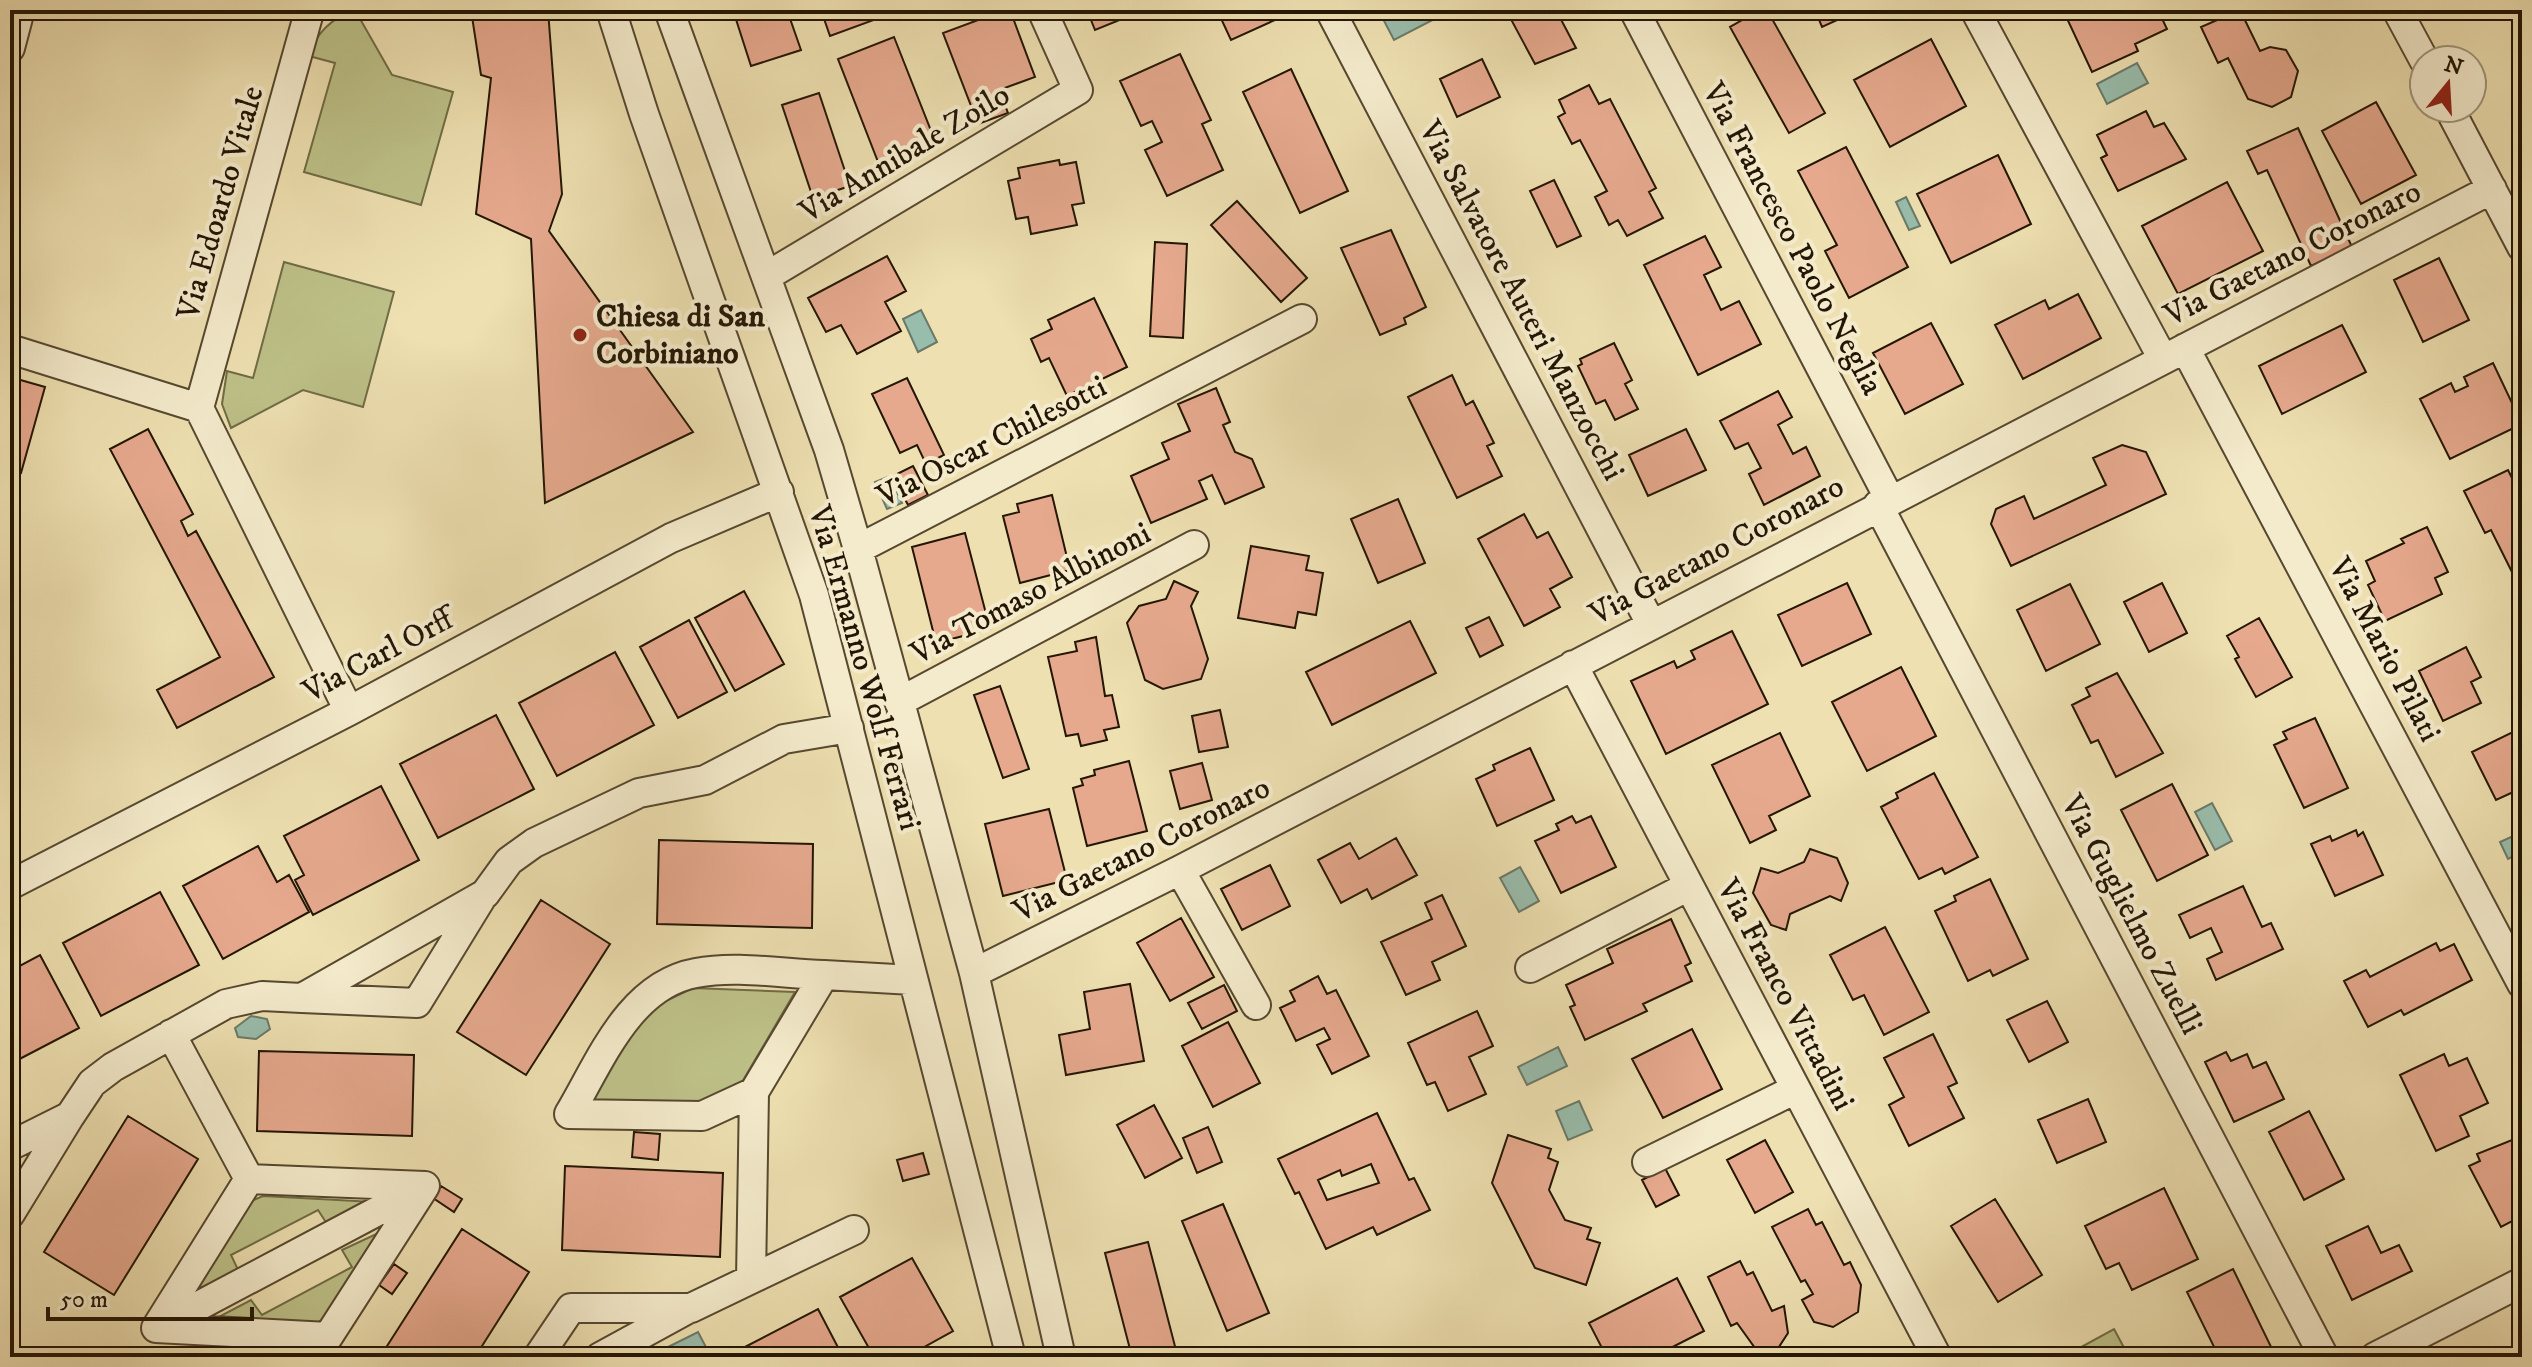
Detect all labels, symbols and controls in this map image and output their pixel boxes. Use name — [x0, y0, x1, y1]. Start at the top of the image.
north arrow — [2408, 44, 2488, 124]
text: N — [2441, 51, 2466, 82]
street label: Via Annibale Zoilo — [792, 75, 1017, 233]
street label: Via Francesco Paolo Neglia — [1692, 75, 1892, 402]
street label: Via Edoardo Vitale — [168, 81, 273, 326]
street label: Via Salvatore Auteri Manzocchi — [1409, 113, 1633, 488]
street label: Via Gaetano Coronaro — [2157, 172, 2428, 336]
place label: Chiesa di San Corbiniano — [596, 297, 765, 374]
marker: Chiesa di San Corbiniano — [571, 326, 589, 344]
street label: Via Oscar Chilesotti — [870, 367, 1113, 518]
street label: Via Gaetano Coronaro — [1582, 467, 1851, 636]
street label: Via Ermanno Wolf Ferrari — [798, 500, 930, 835]
street label: Via Tomaso Albinoni — [903, 514, 1158, 675]
street label: Via Mario Pilati — [2318, 550, 2449, 749]
street label: Via Carl Orff — [295, 597, 464, 713]
street label: Via Gaetano Coronaro — [1006, 768, 1277, 932]
street label: Via Guglielmo Zuelli — [2050, 787, 2211, 1042]
street label: Via Franco Vittadini — [1707, 871, 1863, 1118]
scale bar — [48, 1271, 252, 1321]
text: 50 m — [60, 1285, 108, 1315]

